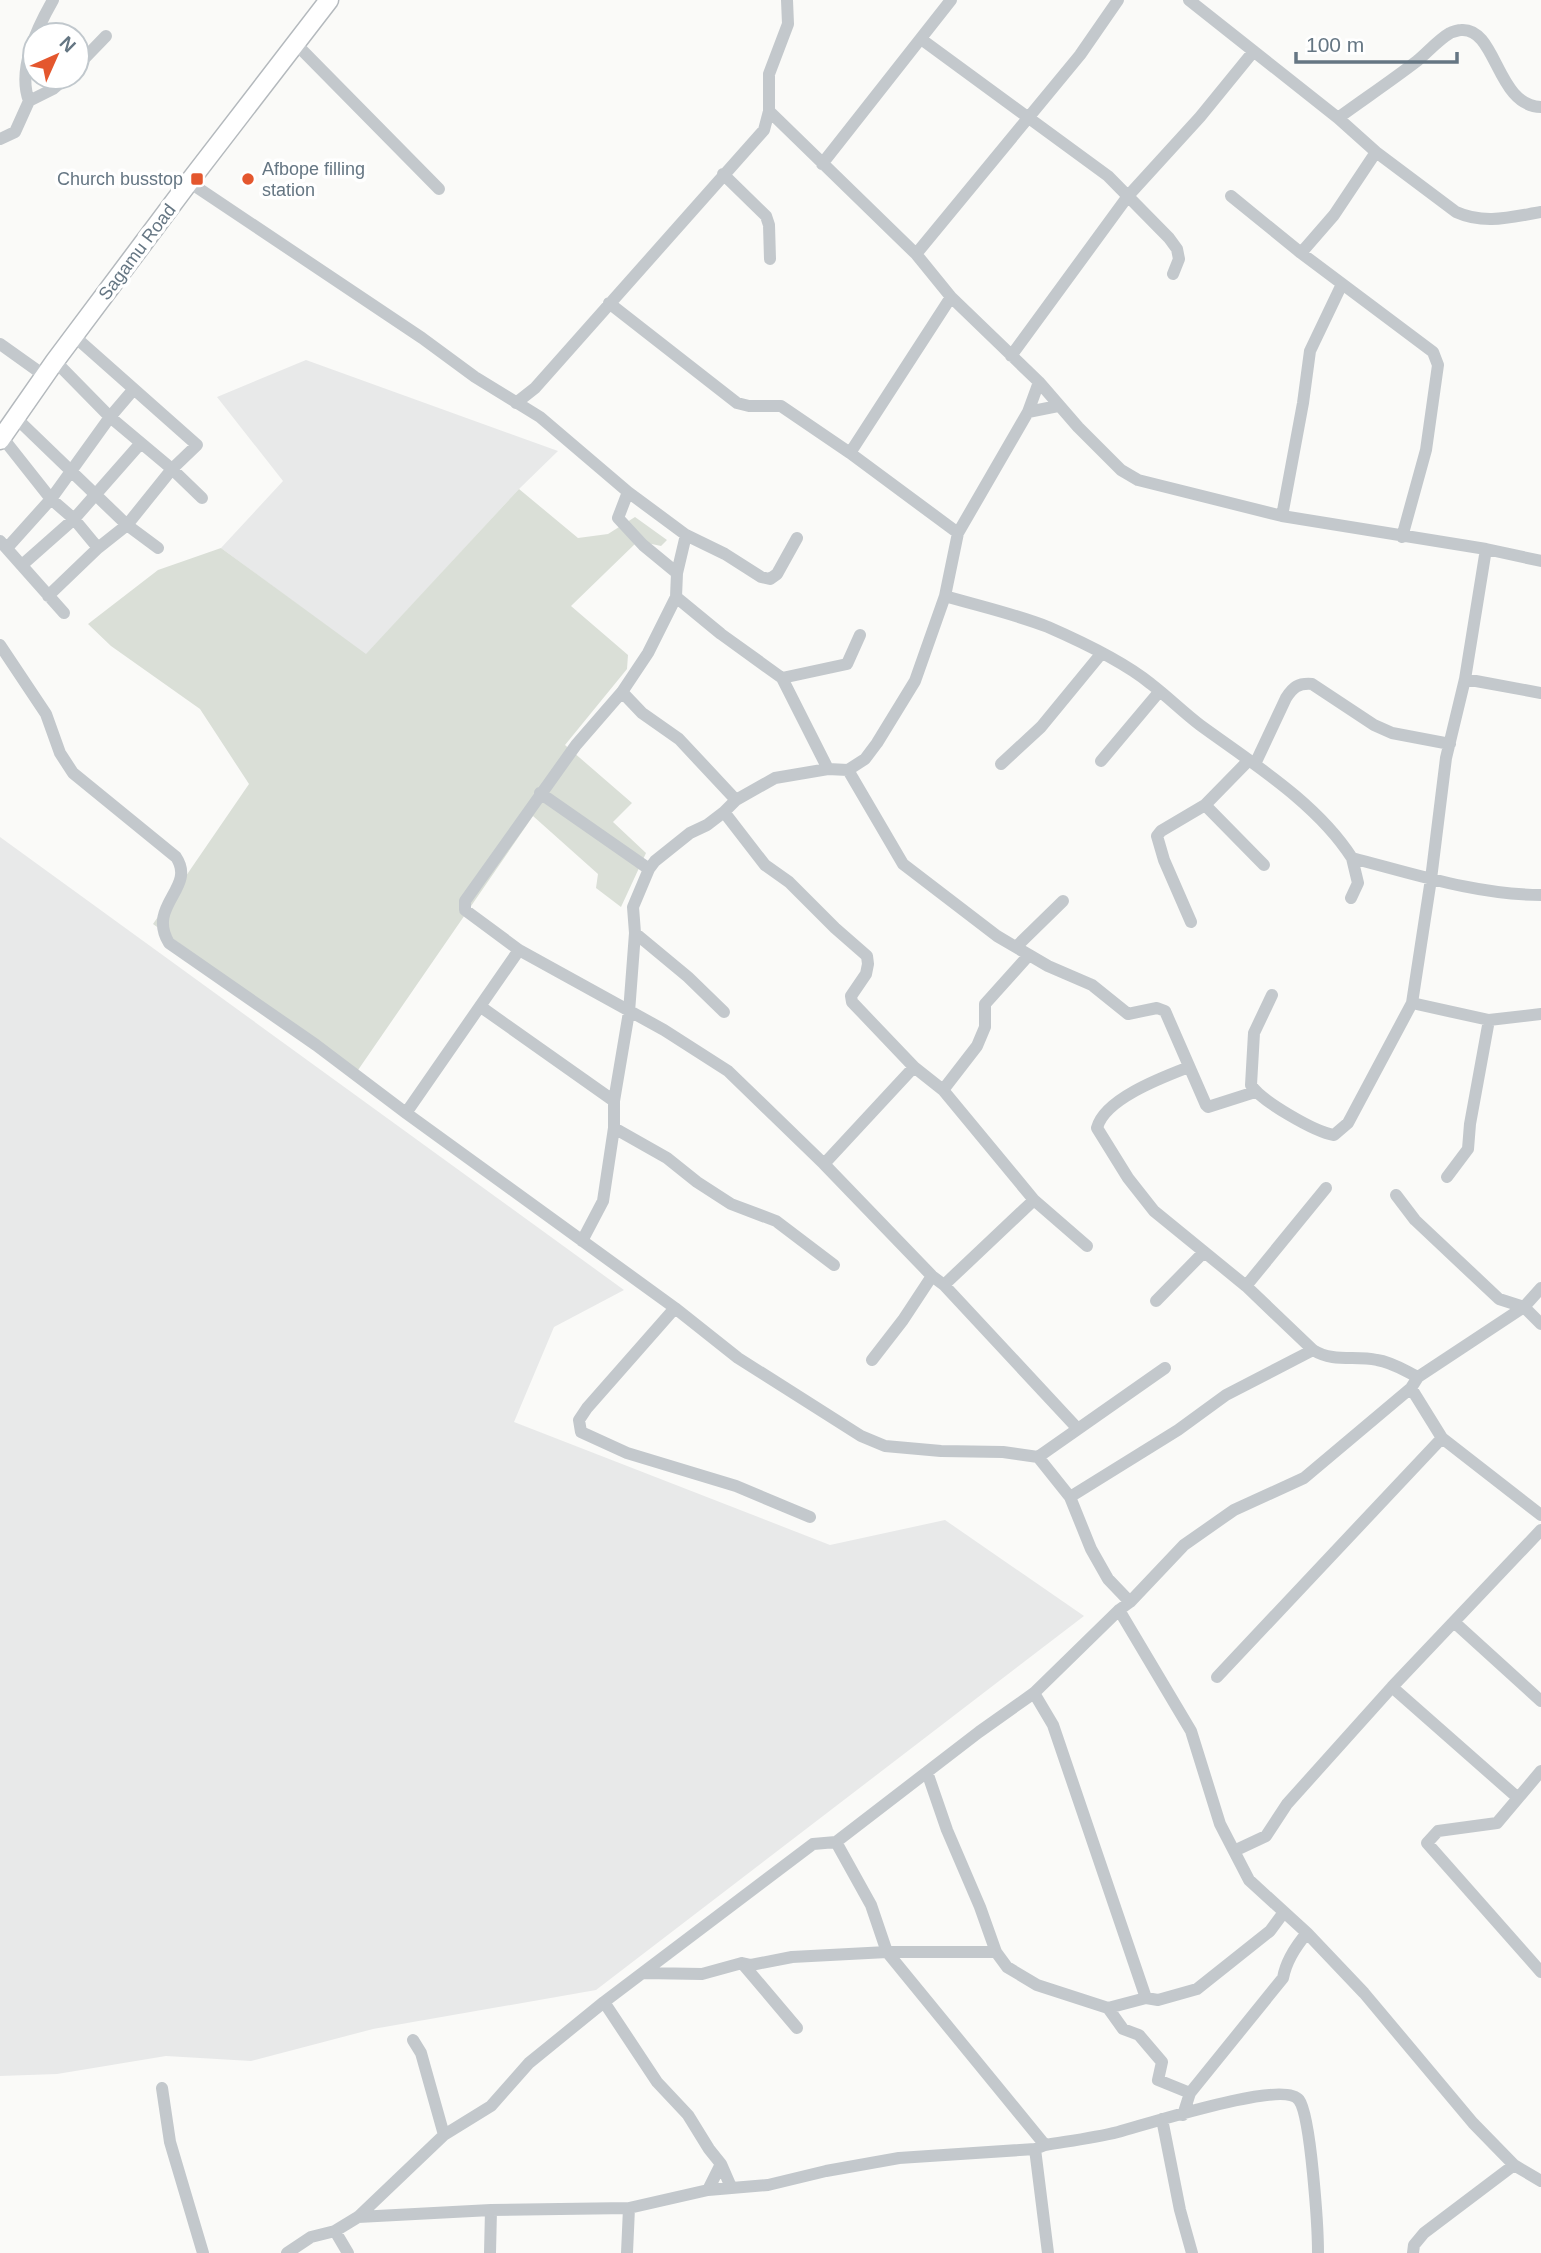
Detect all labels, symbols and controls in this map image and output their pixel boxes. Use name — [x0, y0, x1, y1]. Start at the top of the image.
north arrow — [21, 21, 91, 91]
scale bar — [1296, 21, 1457, 65]
text: N — [55, 32, 80, 57]
text: 100 m — [1306, 33, 1364, 56]
place label: Afbope filling station — [262, 159, 365, 200]
place label: Church busstop — [57, 169, 183, 189]
marker: Church busstop — [189, 171, 205, 187]
marker: Afbope filling station — [240, 171, 256, 187]
street label: Sagamu Road — [94, 200, 180, 304]

